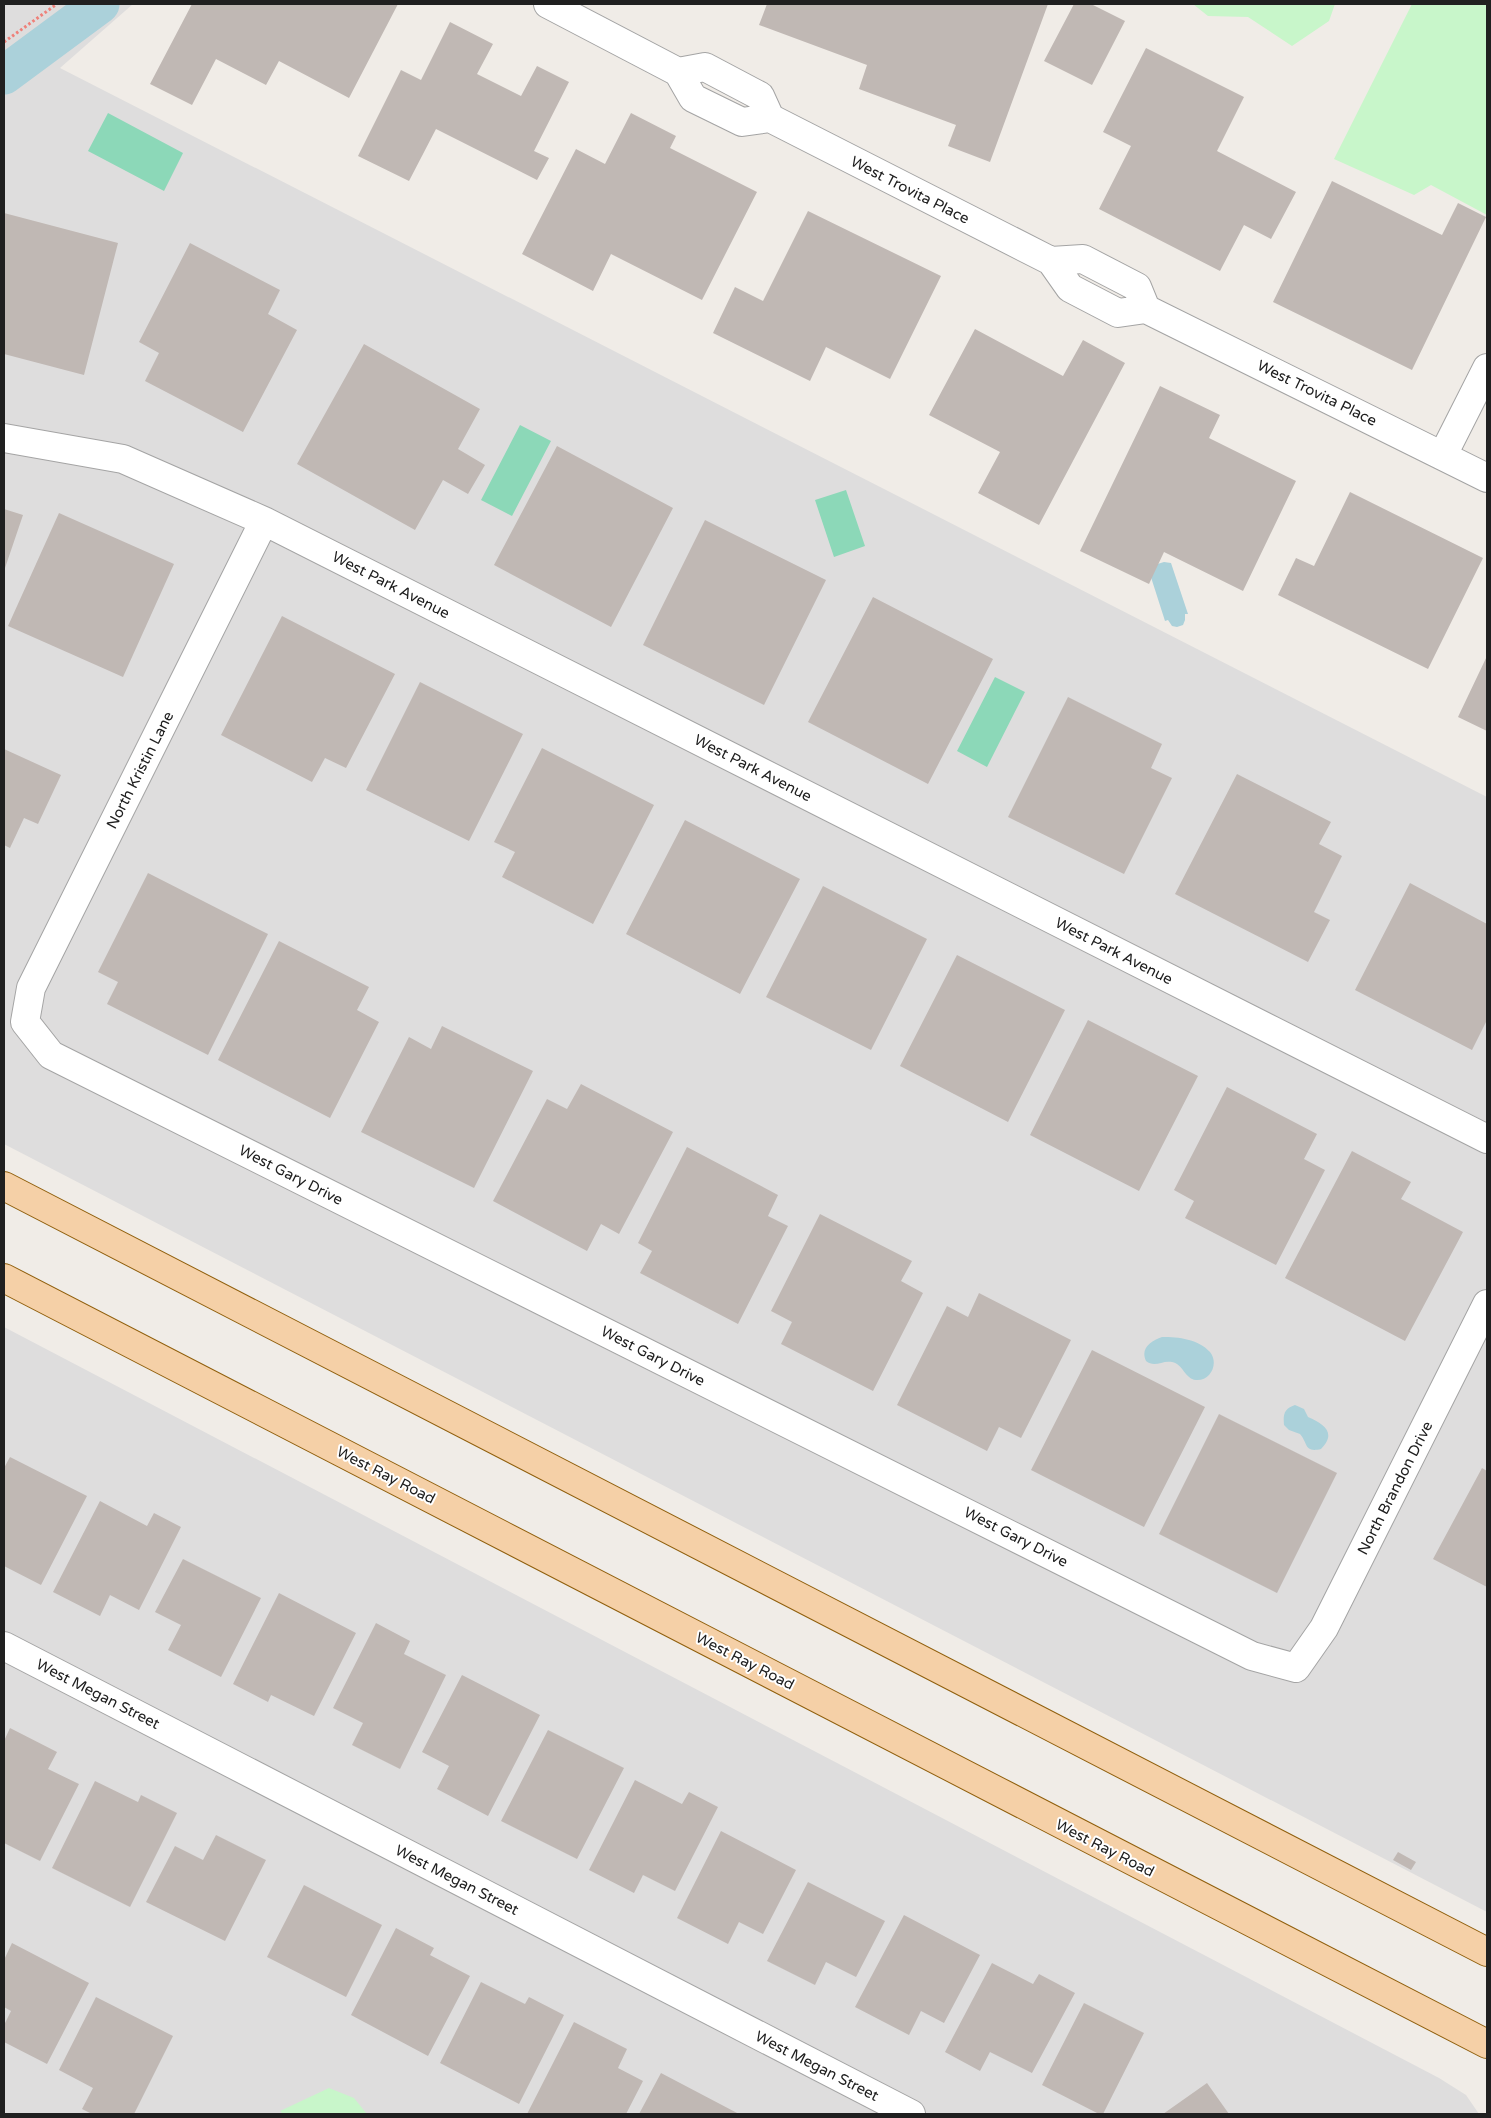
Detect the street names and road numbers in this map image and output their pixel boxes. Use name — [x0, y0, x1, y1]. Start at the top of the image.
street label: West Trovita Place — [848, 152, 972, 228]
street label: West Trovita Place — [1254, 356, 1380, 430]
street label: West Park Avenue — [329, 548, 453, 622]
street label: North Kristin Lane — [103, 708, 177, 832]
street label: West Park Avenue — [691, 731, 815, 805]
street label: West Park Avenue — [1052, 914, 1176, 988]
street label: West Gary Drive — [236, 1141, 346, 1209]
street label: West Gary Drive — [598, 1322, 708, 1390]
street label: North Brandon Drive — [1353, 1418, 1437, 1558]
street label: West Ray Road — [334, 1442, 438, 1508]
street label: West Gary Drive — [961, 1503, 1071, 1571]
street label: West Ray Road — [693, 1628, 797, 1694]
street label: West Megan Street — [33, 1655, 163, 1733]
street label: West Ray Road — [1053, 1815, 1157, 1881]
street label: West Megan Street — [392, 1841, 522, 1919]
street label: West Megan Street — [752, 2027, 882, 2105]

